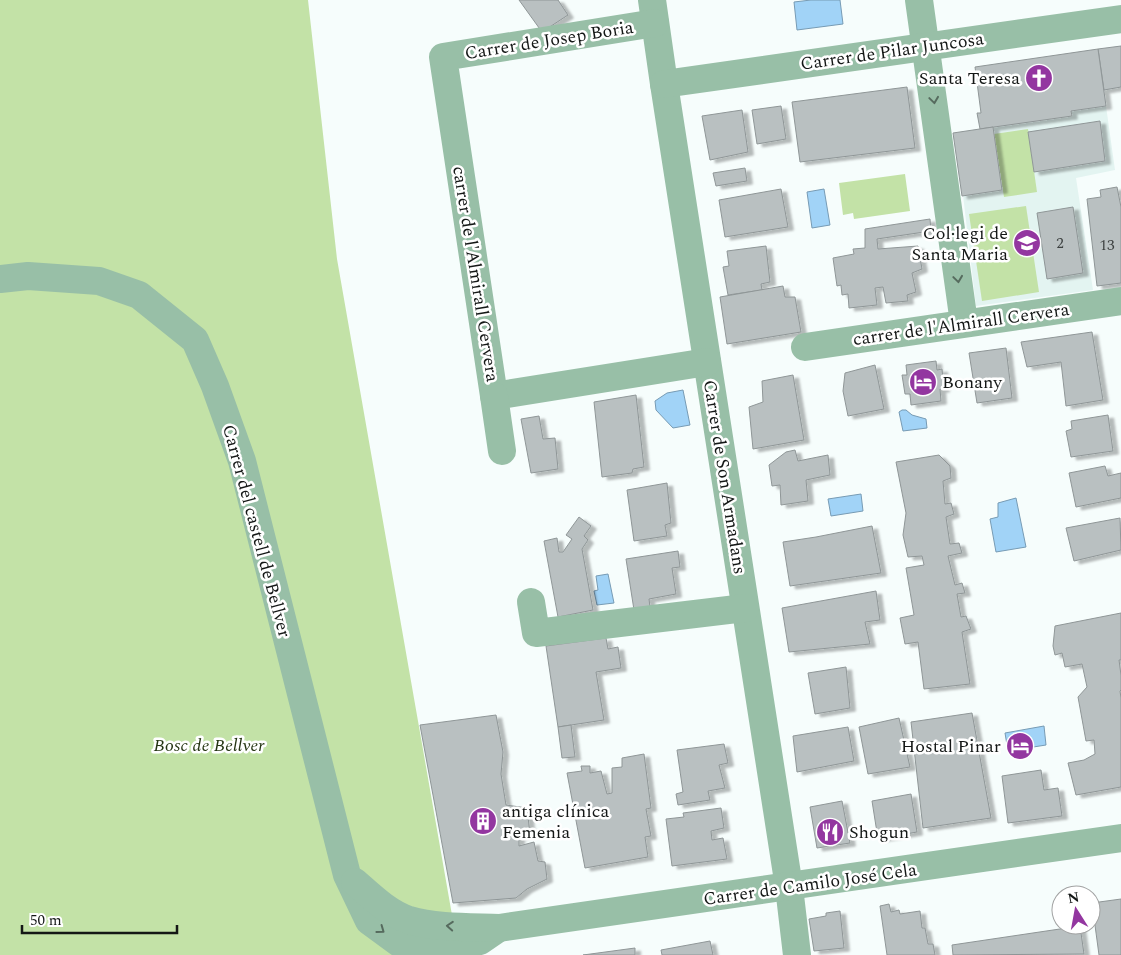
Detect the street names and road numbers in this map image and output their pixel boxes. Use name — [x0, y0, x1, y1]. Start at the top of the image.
street label: Carrer de Josep Boria — [463, 14, 636, 67]
street label: Carrer de Pilar Juncosa — [799, 25, 986, 78]
street label: carrer de l'Almirall Cervera — [445, 164, 506, 384]
street label: carrer de l'Almirall Cervera — [851, 296, 1071, 353]
street label: Carrer de Son Armadans — [696, 378, 753, 576]
street label: Carrer del castell de Bellver — [215, 422, 298, 641]
street label: Carrer de Camilo José Cela — [702, 856, 919, 913]

